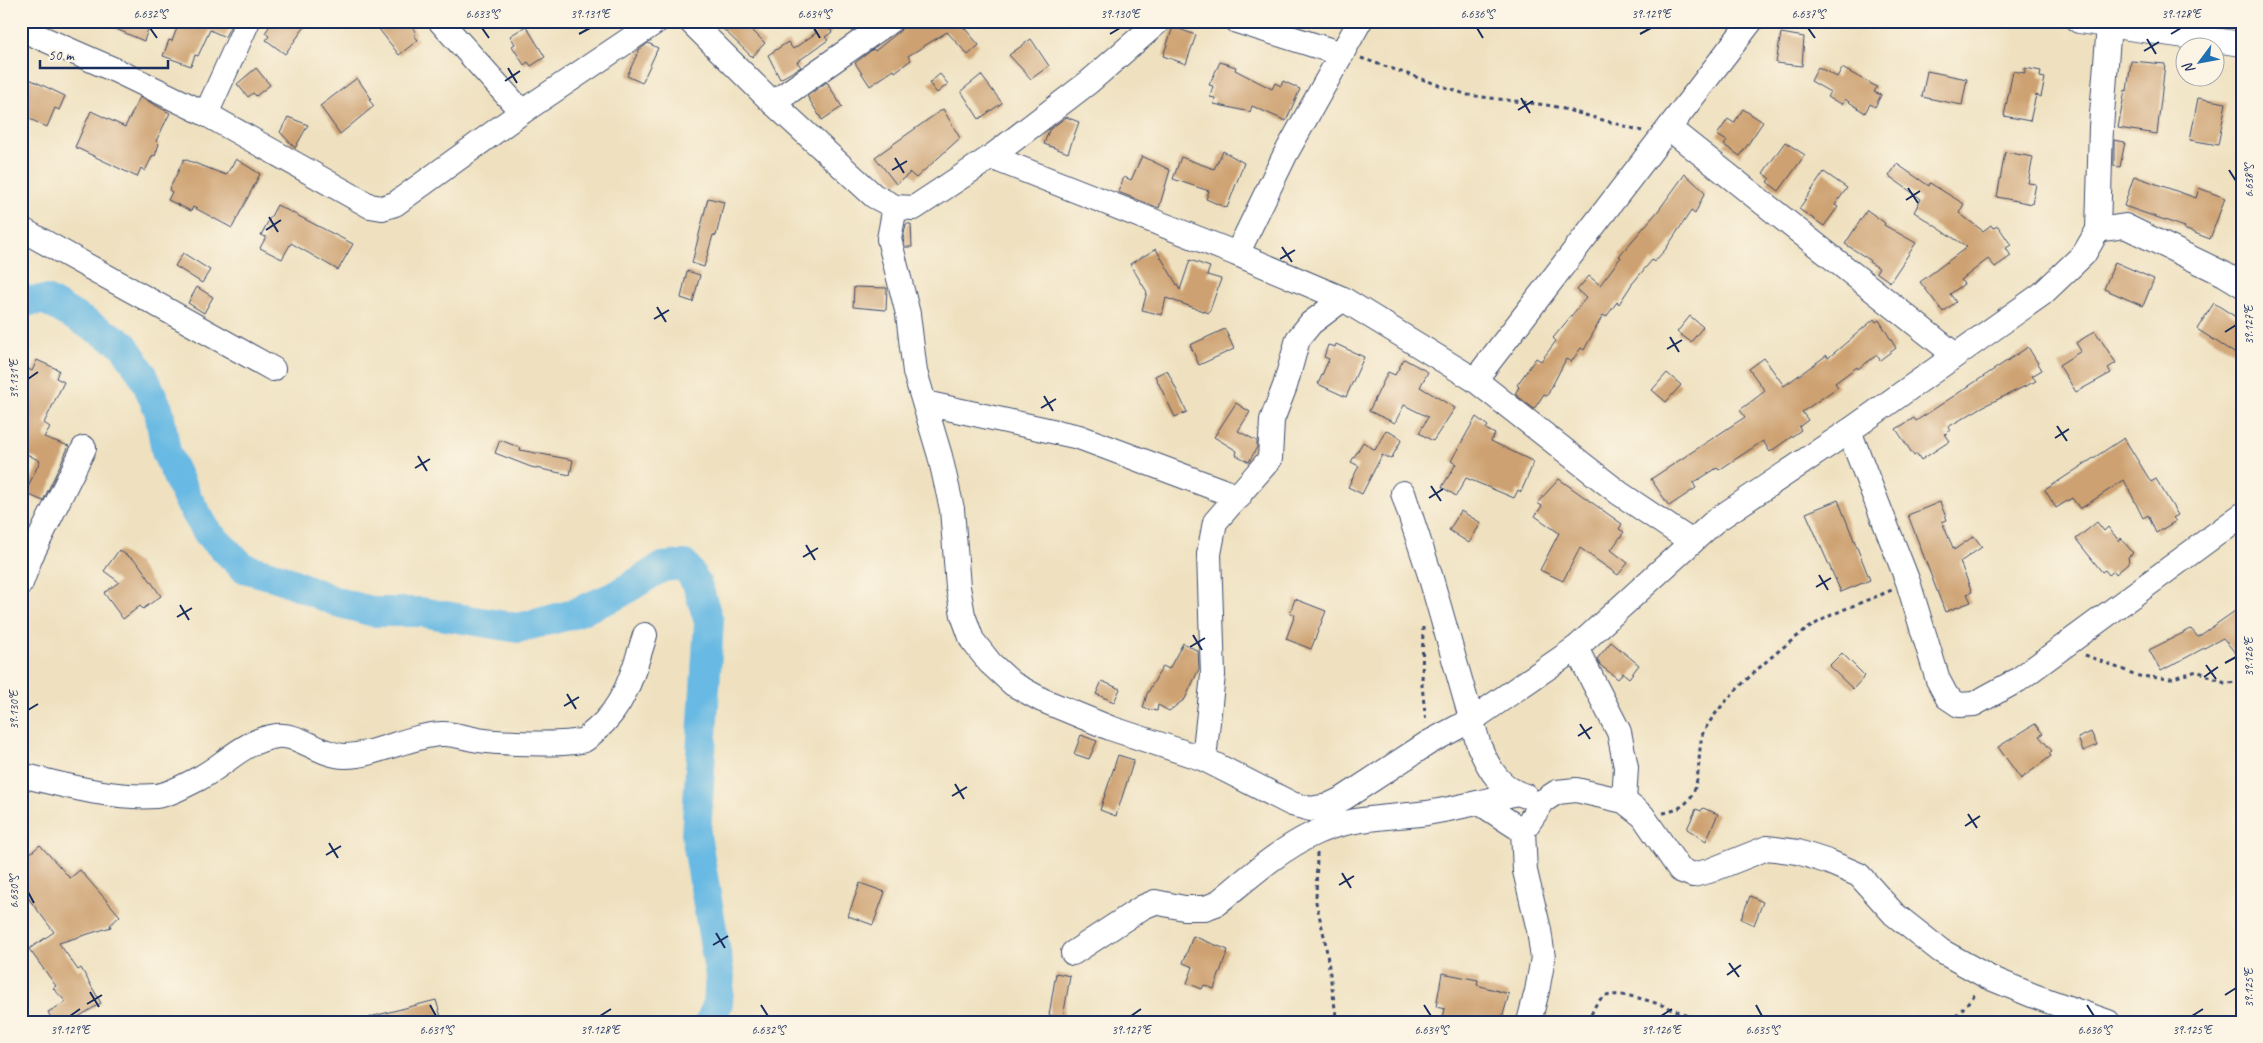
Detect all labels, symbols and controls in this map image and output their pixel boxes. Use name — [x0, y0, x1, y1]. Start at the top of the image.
text: 6.632°S — [133, 6, 169, 22]
text: 6.633°S — [465, 6, 501, 22]
text: 39.131°E — [570, 6, 611, 22]
text: 6.634°S — [797, 6, 833, 22]
text: 39.130°E — [1100, 6, 1141, 22]
text: 6.636°S — [1460, 6, 1496, 22]
text: 39.129°E — [1631, 6, 1672, 22]
text: 6.637°S — [1791, 6, 1827, 22]
text: 39.128°E — [2161, 6, 2202, 22]
scale bar — [40, 38, 168, 70]
north arrow — [2176, 38, 2226, 88]
text: 50 m — [48, 46, 75, 65]
text: N — [2179, 58, 2199, 77]
text: 6.638°S — [2241, 162, 2257, 198]
text: 39.127°E — [2241, 304, 2257, 345]
text: 39.131°E — [6, 358, 22, 399]
text: 39.126°E — [2241, 636, 2257, 677]
text: 39.130°E — [6, 689, 22, 730]
text: 6.630°S — [6, 873, 22, 909]
text: 39.125°E — [2241, 967, 2257, 1008]
text: 39.129°E — [50, 1022, 91, 1038]
text: 6.631°S — [419, 1022, 455, 1038]
text: 39.128°E — [580, 1022, 621, 1038]
text: 6.632°S — [751, 1022, 787, 1038]
text: 39.127°E — [1111, 1022, 1152, 1038]
text: 6.634°S — [1414, 1022, 1450, 1038]
text: 39.126°E — [1641, 1022, 1682, 1038]
text: 6.635°S — [1745, 1022, 1781, 1038]
text: 6.636°S — [2077, 1022, 2113, 1038]
text: 39.125°E — [2172, 1022, 2213, 1038]

